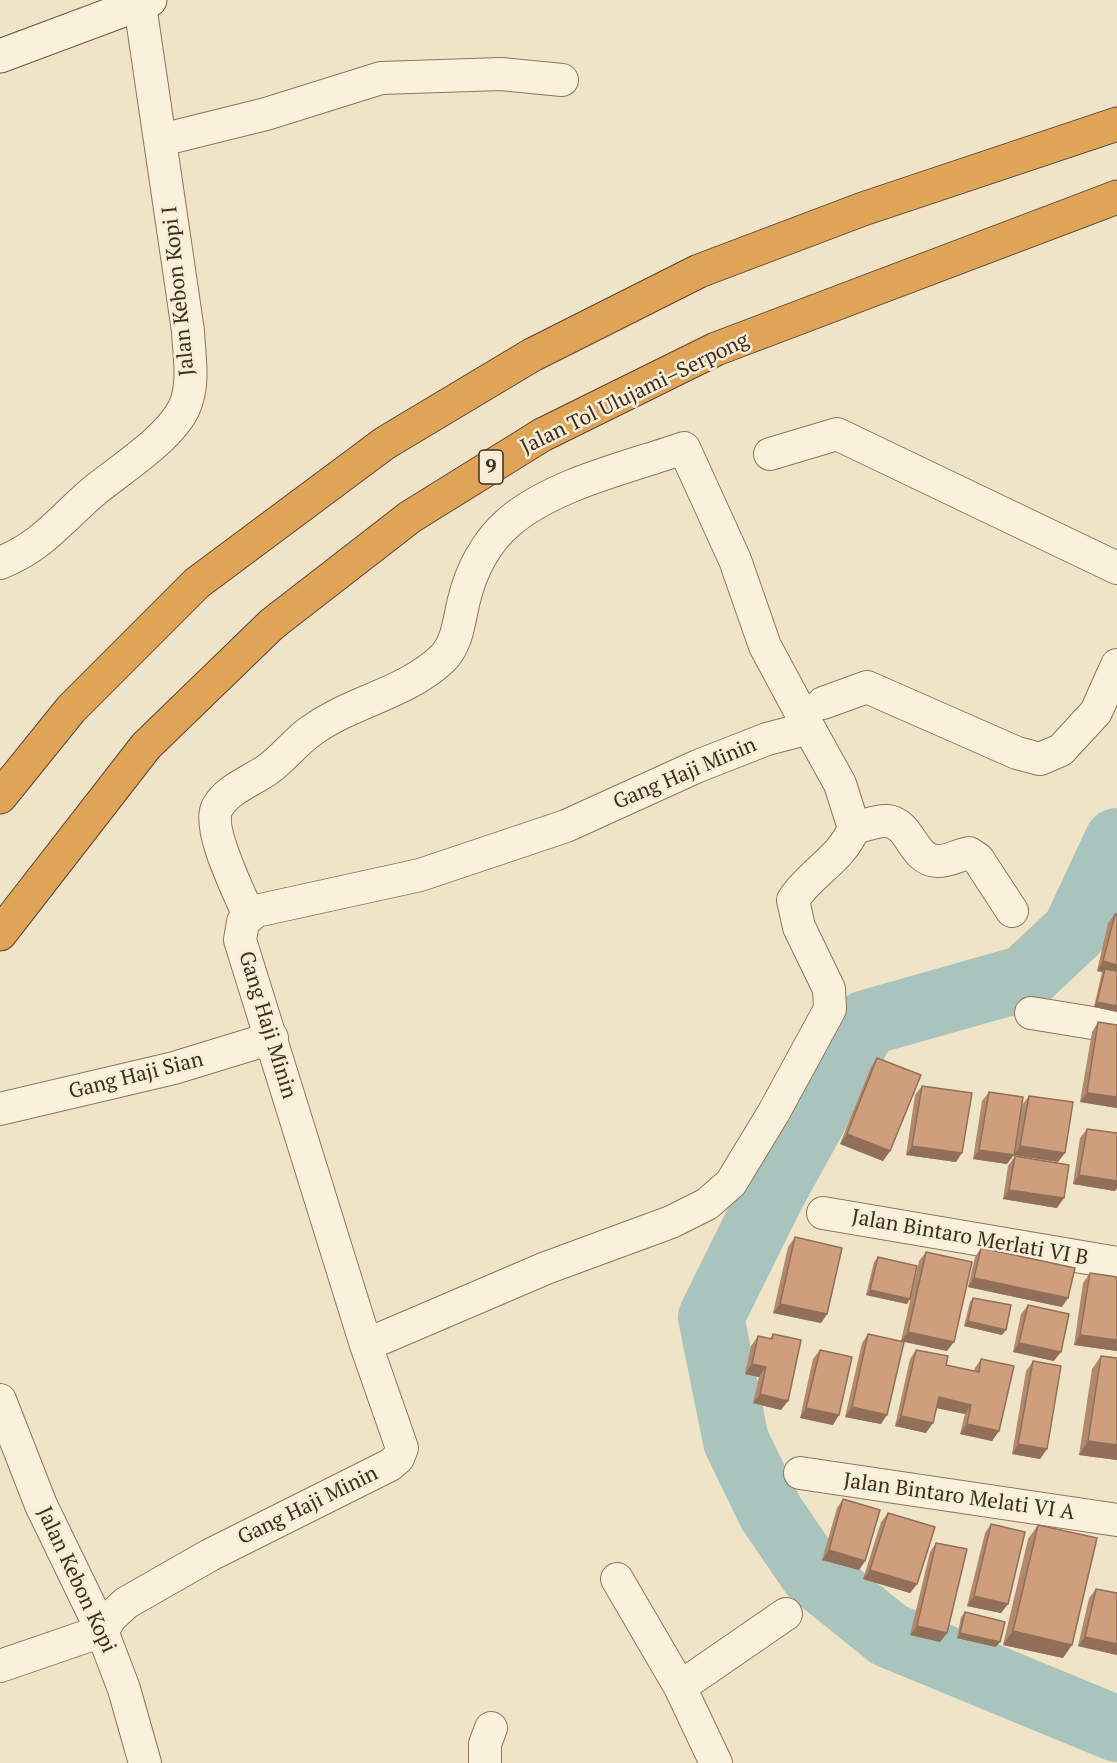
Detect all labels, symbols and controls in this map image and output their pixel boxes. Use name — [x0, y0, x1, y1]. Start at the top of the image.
street label: Jalan Kebon Kopi I — [158, 205, 200, 377]
street label: Jalan Tol Ulujami–Serpong — [517, 328, 753, 460]
road number: 9 — [479, 450, 503, 484]
street label: Gang Haji Minin — [610, 733, 760, 815]
street label: Gang Haji Minin — [233, 948, 301, 1102]
street label: Gang Haji Sian — [66, 1047, 206, 1105]
street label: Jalan Bintaro Merlati VI B — [850, 1205, 1090, 1271]
street label: Gang Haji Minin — [234, 1461, 382, 1551]
street label: Jalan Bintaro Melati VI A — [842, 1468, 1076, 1526]
street label: Jalan Kebon Kopi — [31, 1503, 121, 1657]

